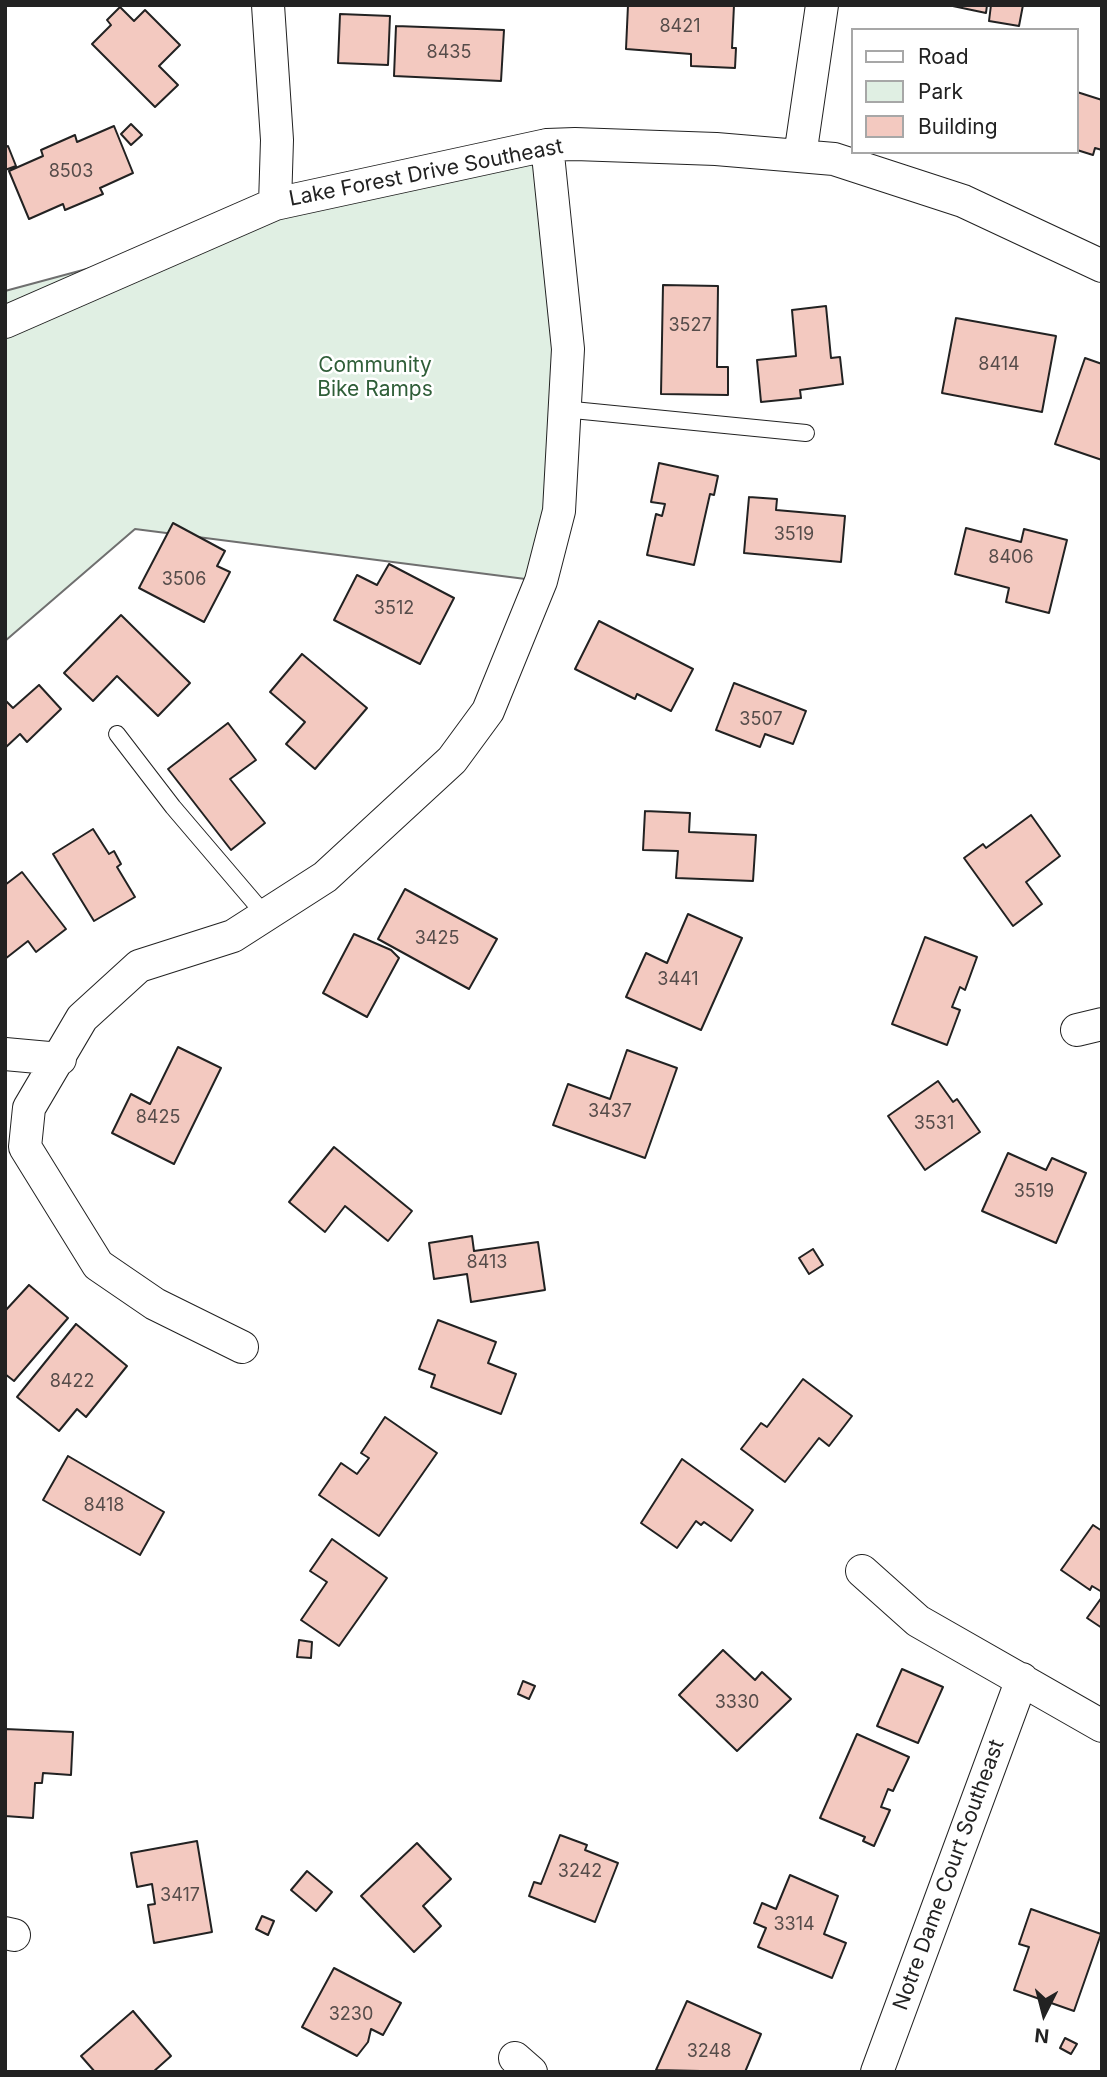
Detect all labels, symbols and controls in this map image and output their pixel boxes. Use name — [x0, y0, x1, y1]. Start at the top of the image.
house number: 8421 — [659, 16, 701, 38]
legend — [852, 28, 1079, 154]
house number: 8435 — [427, 42, 471, 64]
text: Road — [918, 44, 969, 69]
text: Park — [918, 79, 963, 104]
text: Building — [918, 114, 998, 139]
street label: Lake Forest Drive Southeast — [287, 134, 565, 212]
house number: 8503 — [49, 161, 93, 183]
house number: 3527 — [668, 315, 712, 337]
park label: Community Bike Ramps — [317, 353, 433, 403]
house number: 8414 — [978, 354, 1020, 376]
house number: 3519 — [774, 524, 814, 546]
house number: 8406 — [988, 547, 1034, 569]
house number: 3506 — [162, 569, 206, 591]
house number: 3512 — [374, 598, 414, 620]
house number: 3507 — [739, 709, 783, 731]
house number: 3425 — [415, 928, 459, 950]
house number: 3441 — [657, 969, 699, 991]
house number: 3437 — [588, 1101, 632, 1123]
house number: 8425 — [136, 1107, 180, 1129]
house number: 3531 — [914, 1113, 954, 1135]
house number: 3519 — [1014, 1181, 1054, 1203]
house number: 8413 — [467, 1252, 507, 1274]
house number: 8422 — [50, 1371, 94, 1393]
house number: 8418 — [84, 1495, 124, 1517]
house number: 3330 — [715, 1692, 759, 1714]
street label: Notre Dame Court Southeast — [888, 1736, 1010, 2014]
house number: 3242 — [558, 1861, 602, 1883]
house number: 3417 — [160, 1885, 200, 1907]
house number: 3314 — [773, 1914, 815, 1936]
north arrow — [1009, 1979, 1079, 2049]
house number: 3230 — [329, 2004, 373, 2026]
text: N — [1033, 2023, 1050, 2048]
house number: 3248 — [687, 2041, 731, 2063]

